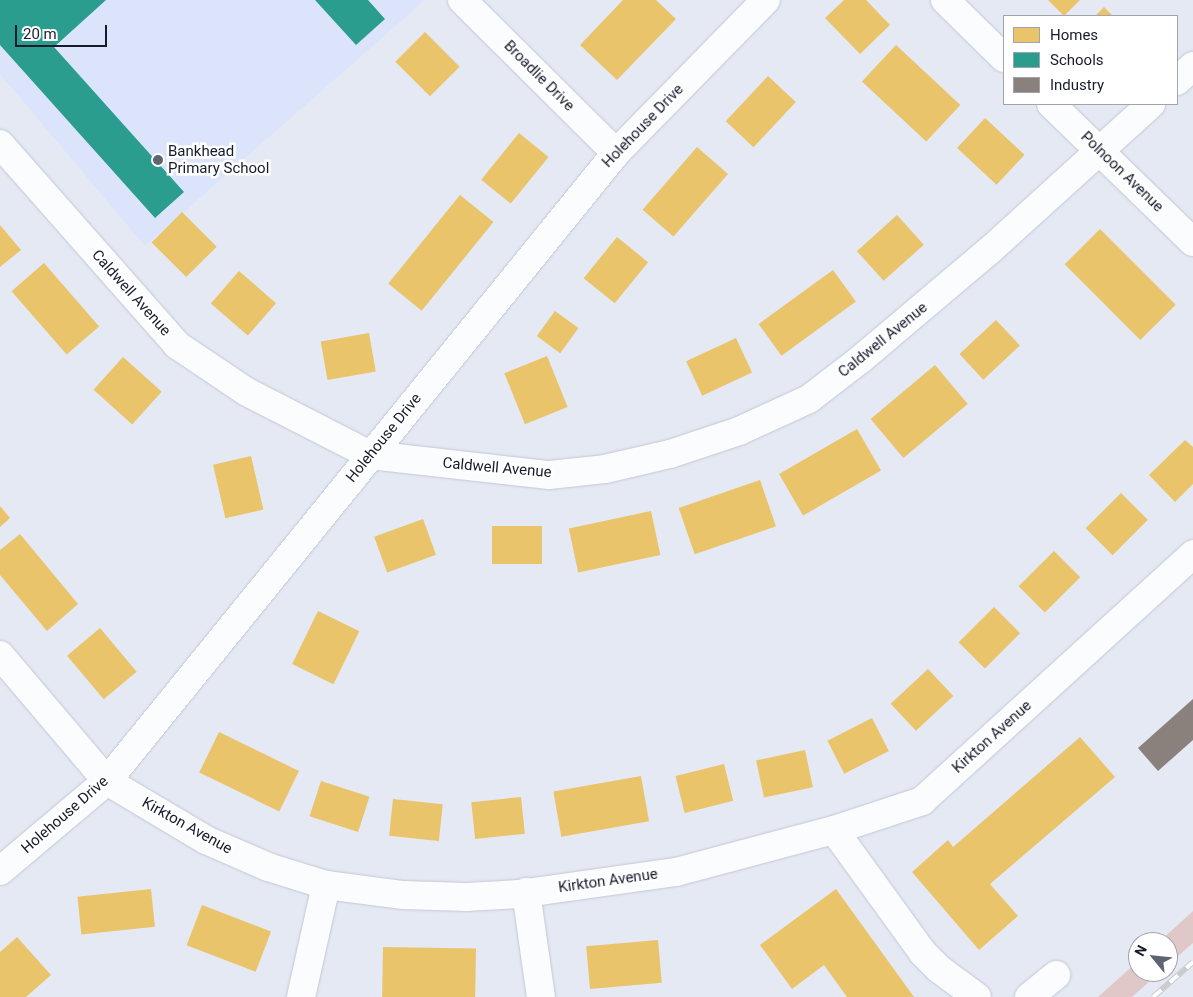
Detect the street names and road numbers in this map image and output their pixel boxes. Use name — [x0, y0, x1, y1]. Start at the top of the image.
street label: Broadlie Drive — [500, 37, 578, 115]
street label: Holehouse Drive — [599, 81, 687, 171]
street label: Polnoon Avenue — [1077, 128, 1167, 216]
street label: Caldwell Avenue — [88, 246, 174, 340]
street label: Caldwell Avenue — [835, 299, 931, 381]
street label: Holehouse Drive — [343, 390, 425, 486]
street label: Caldwell Avenue — [442, 454, 552, 482]
street label: Kirkton Avenue — [949, 697, 1035, 777]
street label: Holehouse Drive — [18, 772, 112, 858]
street label: Kirkton Avenue — [139, 794, 235, 858]
street label: Kirkton Avenue — [557, 865, 659, 897]

